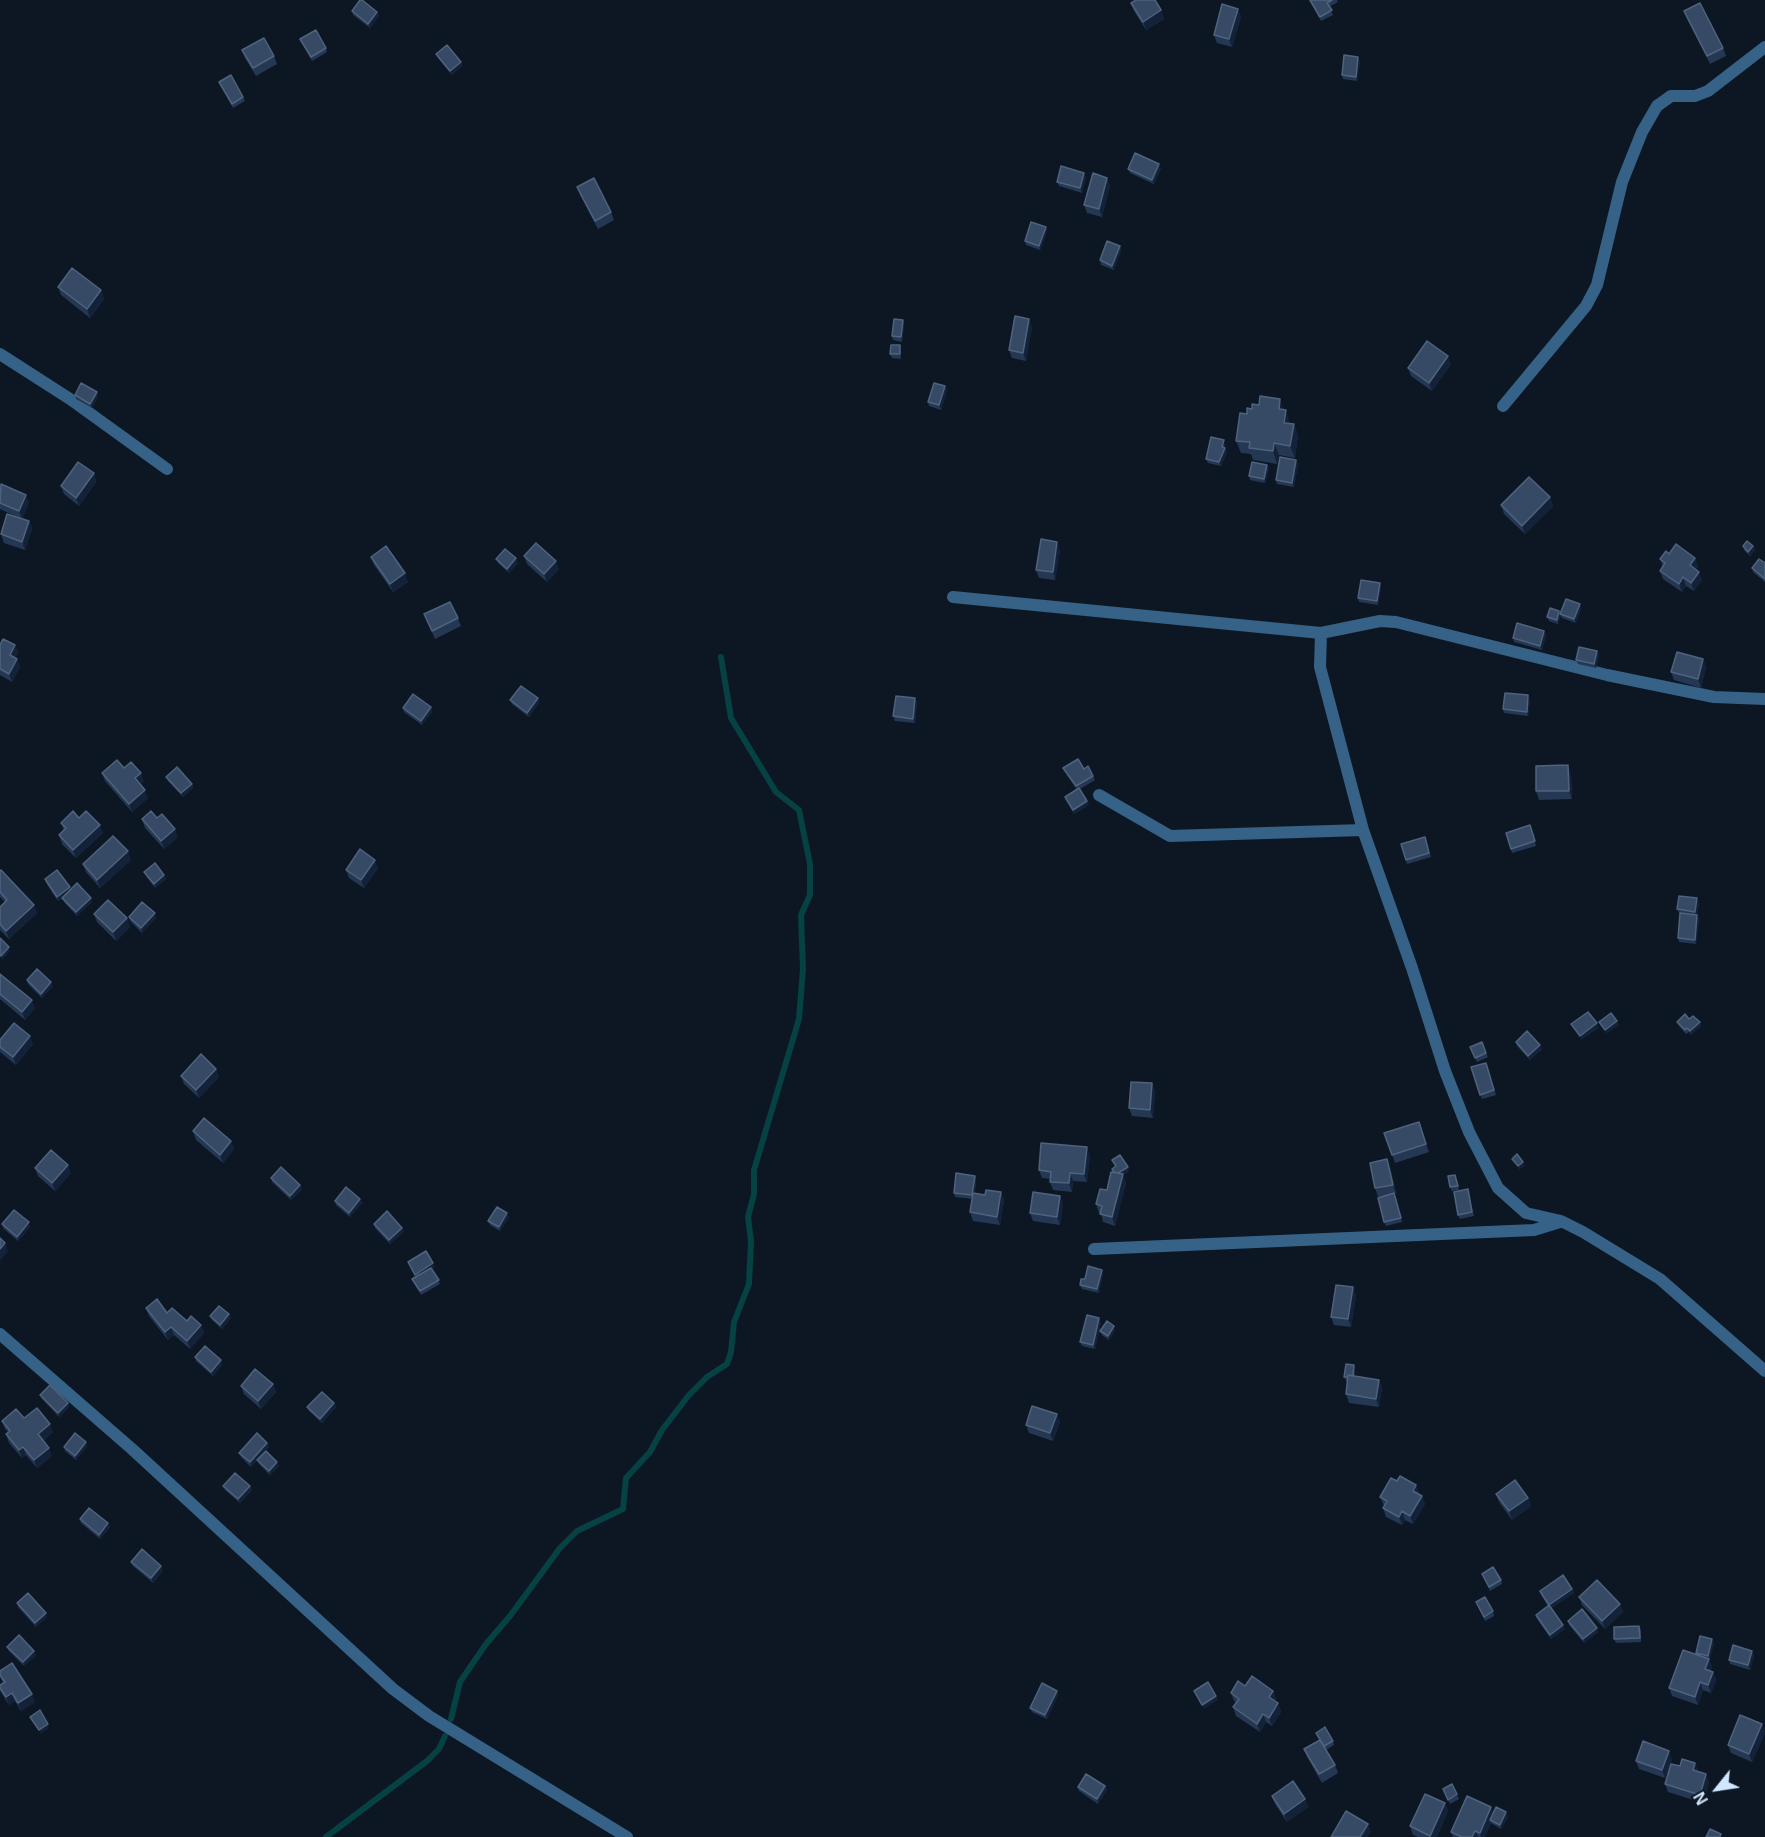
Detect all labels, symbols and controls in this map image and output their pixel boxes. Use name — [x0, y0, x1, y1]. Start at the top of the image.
north arrow — [1687, 1759, 1747, 1819]
text: N — [1691, 1789, 1711, 1808]

